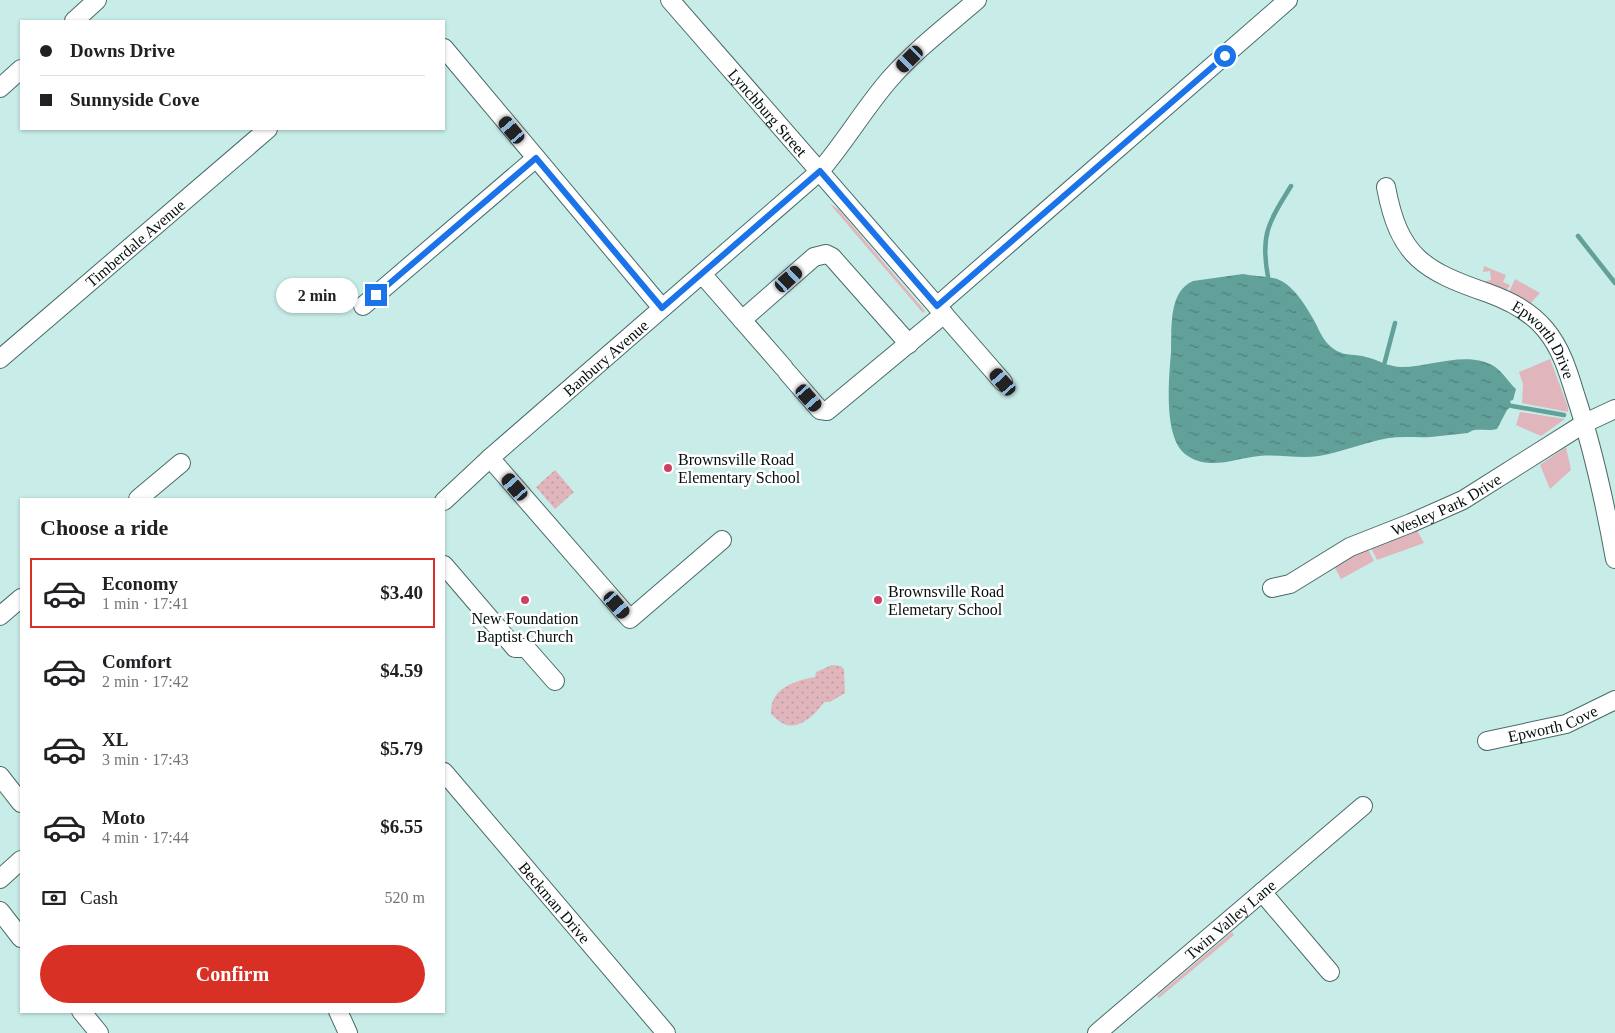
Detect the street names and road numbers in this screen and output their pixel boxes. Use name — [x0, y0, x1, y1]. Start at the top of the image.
street label: Lynchburg Street — [725, 65, 811, 160]
street label: Timberdale Avenue — [82, 196, 188, 291]
street label: Epworth Drive — [1509, 297, 1578, 381]
street label: Banbury Avenue — [560, 316, 652, 399]
street label: Wesley Park Drive — [1389, 470, 1504, 539]
street label: Epworth Cove — [1506, 702, 1600, 745]
street label: Beckman Drive — [515, 859, 594, 947]
street label: Twin Valley Lane — [1182, 877, 1279, 963]

